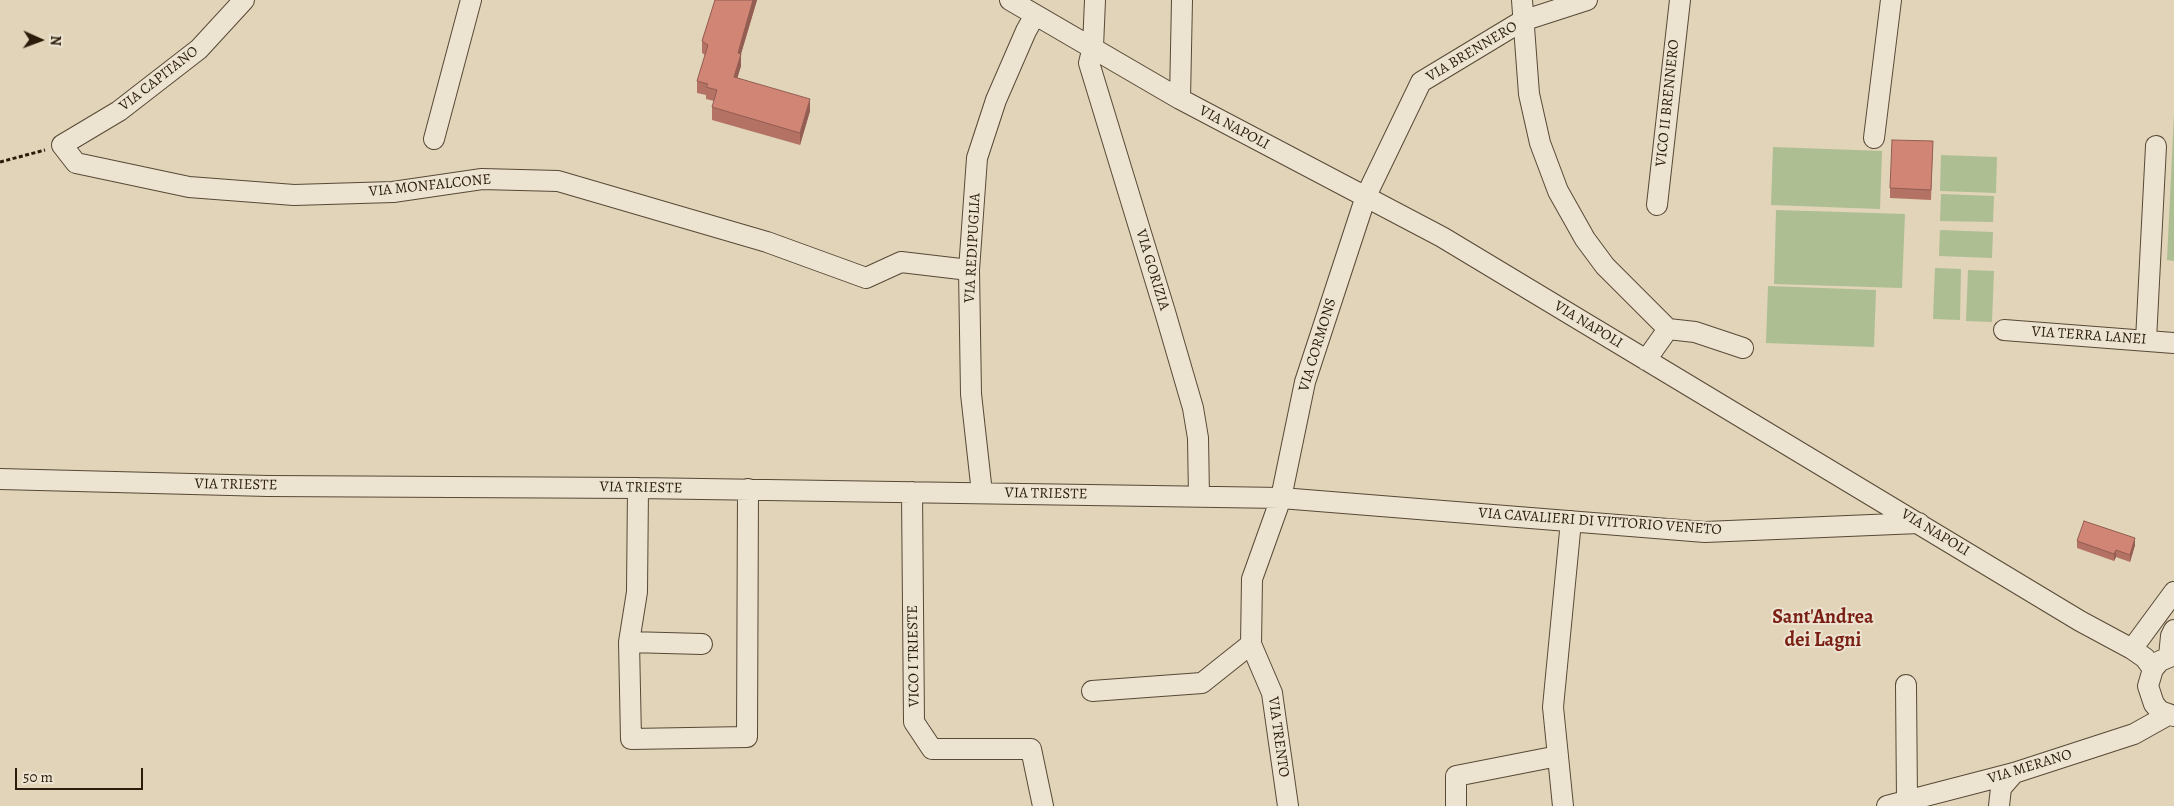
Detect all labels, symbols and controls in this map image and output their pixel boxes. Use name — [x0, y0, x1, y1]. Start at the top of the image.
north arrow — [15, 15, 65, 65]
street label: VIA BRENNERO — [1423, 18, 1521, 86]
text: N — [46, 35, 65, 46]
street label: VICO II BRENNERO — [1652, 39, 1684, 167]
street label: VIA CAPITANO — [116, 43, 202, 115]
street label: VIA NAPOLI — [1196, 102, 1272, 154]
street label: VIA MONFALCONE — [368, 171, 492, 201]
street label: VIA REDIPUGLIA — [961, 193, 985, 303]
street label: VIA GORIZIA — [1131, 227, 1173, 313]
street label: VIA CORMONS — [1295, 296, 1341, 394]
street label: VIA NAPOLI — [1550, 297, 1626, 353]
street label: VIA TERRA LANEI — [2031, 323, 2147, 349]
street label: VIA TRIESTE — [194, 475, 278, 495]
street label: VIA TRIESTE — [599, 478, 683, 498]
street label: VIA TRIESTE — [1004, 484, 1088, 504]
street label: VIA CAVALIERI DI VITTORIO VENETO — [1478, 505, 1722, 539]
street label: VIA NAPOLI — [1897, 505, 1973, 561]
street label: VICO I TRIESTE — [904, 605, 924, 707]
district label: Sant'Andrea dei Lagni — [1772, 606, 1874, 653]
street label: VIA TRENTO — [1263, 696, 1293, 778]
street label: VIA MERANO — [1986, 746, 2074, 788]
scale bar — [18, 758, 145, 790]
text: 50 m — [23, 767, 53, 787]

